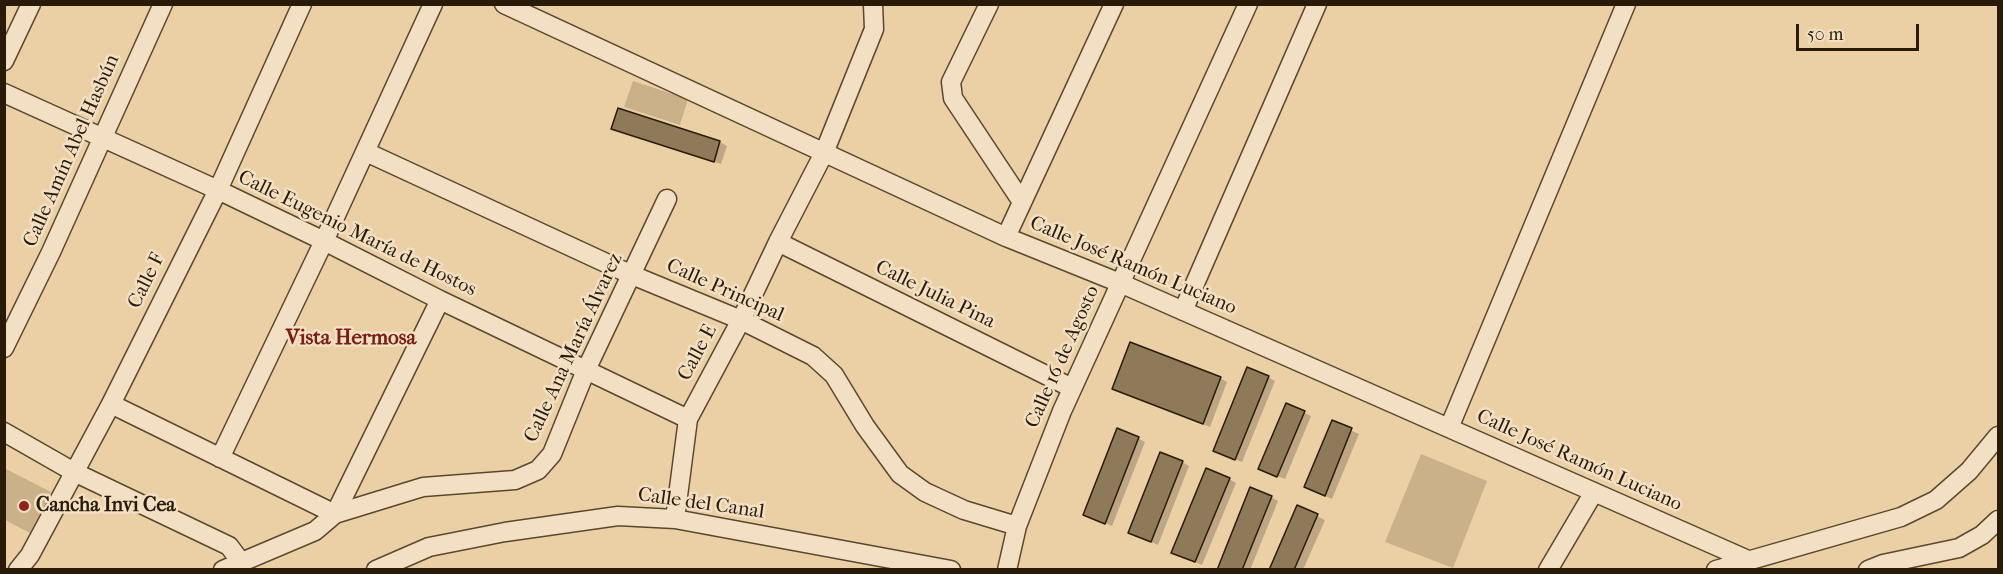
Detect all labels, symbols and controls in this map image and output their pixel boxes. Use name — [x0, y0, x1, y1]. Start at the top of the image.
scale bar — [1799, 12, 1922, 50]
text: 50 m — [1807, 24, 1843, 45]
street label: Calle Amín Abel Hasbún — [19, 51, 125, 251]
street label: Calle Eugenio María de Hostos — [234, 166, 480, 302]
street label: Calle José Ramón Luciano — [1026, 212, 1240, 320]
street label: Calle F — [123, 249, 171, 313]
street label: Calle Ana María Álvarez — [520, 250, 628, 446]
street label: Calle Principal — [662, 254, 788, 328]
street label: Calle Julia Pina — [871, 256, 999, 334]
street label: Calle 16 de Agosto — [1021, 282, 1105, 432]
street label: Calle E — [673, 321, 723, 385]
district label: Vista Hermosa — [286, 326, 416, 352]
street label: Calle José Ramón Luciano — [1473, 405, 1685, 517]
street label: Calle del Canal — [636, 483, 766, 525]
place label: Cancha Invi Cea — [36, 494, 176, 518]
marker: Cancha Invi Cea — [17, 499, 31, 513]

